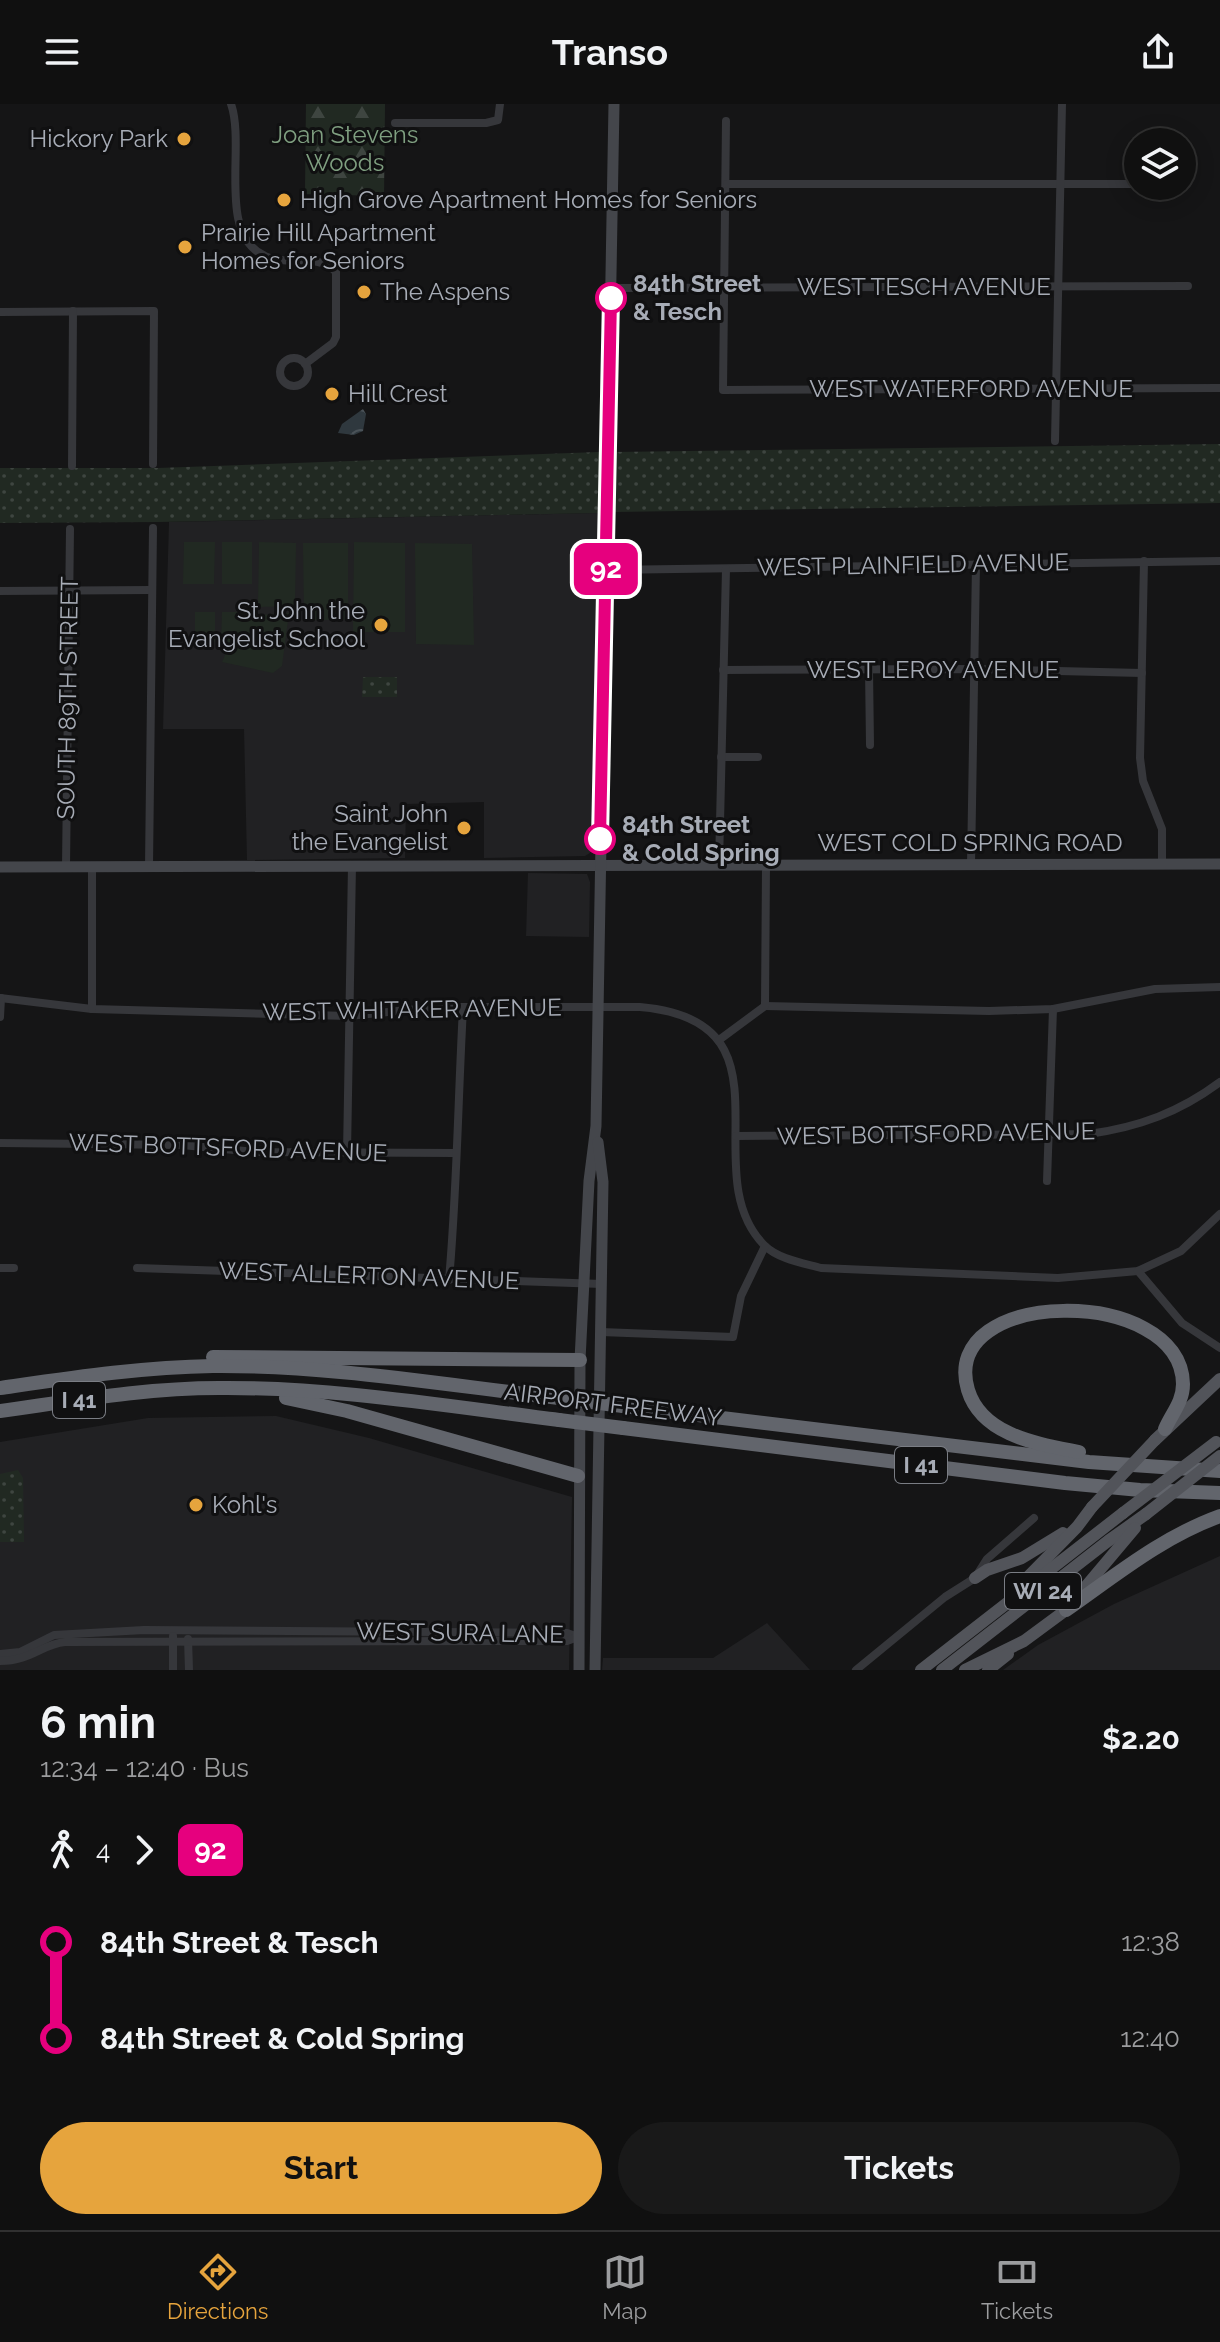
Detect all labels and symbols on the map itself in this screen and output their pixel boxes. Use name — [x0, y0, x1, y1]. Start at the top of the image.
park label: Joan Stevens Woods — [272, 120, 418, 177]
place label: Hickory Park — [30, 124, 168, 153]
marker: Hickory Park — [175, 130, 193, 148]
place label: High Grove Apartment Homes for Seniors — [300, 185, 757, 214]
marker: High Grove Apartment Homes for Seniors — [275, 191, 293, 209]
place label: Prairie Hill Apartment Homes for Seniors — [201, 218, 436, 275]
marker: Prairie Hill Apartment Homes for Seniors — [176, 238, 194, 256]
place label: 84th Street & Tesch — [633, 269, 761, 326]
street label: WEST TESCH AVENUE — [797, 272, 1051, 301]
place label: The Aspens — [380, 277, 510, 306]
marker: The Aspens — [355, 283, 373, 301]
marker: 84th Street & Tesch — [596, 283, 626, 313]
street label: WEST WATERFORD AVENUE — [809, 374, 1133, 403]
place label: Hill Crest — [348, 379, 448, 408]
marker: Hill Crest — [323, 385, 341, 403]
line badge: 92 — [570, 543, 642, 595]
street label: WEST PLAINFIELD AVENUE — [757, 547, 1069, 582]
street label: SOUTH 89TH STREET — [51, 576, 84, 820]
place label: St. John the Evangelist School — [168, 596, 365, 653]
marker: St. John the Evangelist School — [372, 616, 390, 634]
street label: WEST LEROY AVENUE — [807, 655, 1059, 684]
place label: Saint John the Evangelist — [292, 799, 448, 856]
place label: 84th Street & Cold Spring — [622, 810, 780, 867]
marker: Saint John the Evangelist — [455, 819, 473, 837]
marker: 84th Street & Cold Spring — [585, 824, 615, 854]
street label: WEST COLD SPRING ROAD — [817, 828, 1123, 857]
street label: WEST WHITAKER AVENUE — [262, 992, 562, 1027]
street label: WEST BOTTSFORD AVENUE — [777, 1116, 1095, 1151]
street label: WEST BOTTSFORD AVENUE — [68, 1127, 388, 1168]
street label: WEST ALLERTON AVENUE — [218, 1256, 520, 1295]
street label: AIRPORT FREEWAY — [503, 1377, 724, 1432]
road number: I 41 — [53, 1382, 105, 1418]
road number: I 41 — [895, 1447, 947, 1483]
place label: Kohl's — [212, 1490, 277, 1519]
marker: Kohl's — [187, 1496, 205, 1514]
road number: WI 24 — [1005, 1573, 1081, 1609]
street label: WEST SURA LANE — [356, 1616, 564, 1649]

